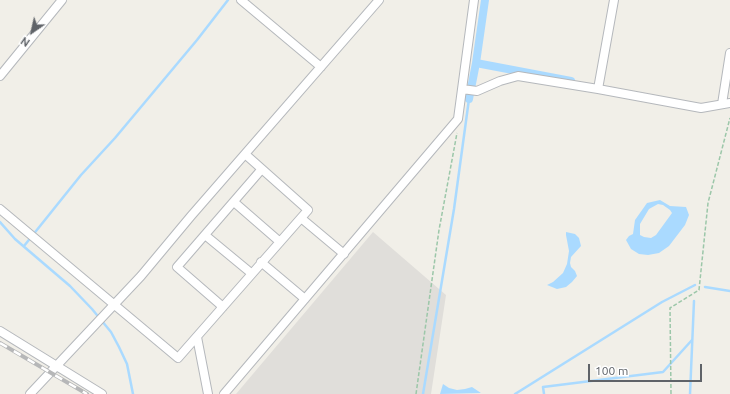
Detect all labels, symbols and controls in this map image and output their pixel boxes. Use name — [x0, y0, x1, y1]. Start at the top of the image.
north arrow — [12, 12, 52, 52]
text: N — [19, 35, 32, 49]
scale bar — [590, 356, 704, 382]
text: 100 m — [595, 364, 628, 377]

